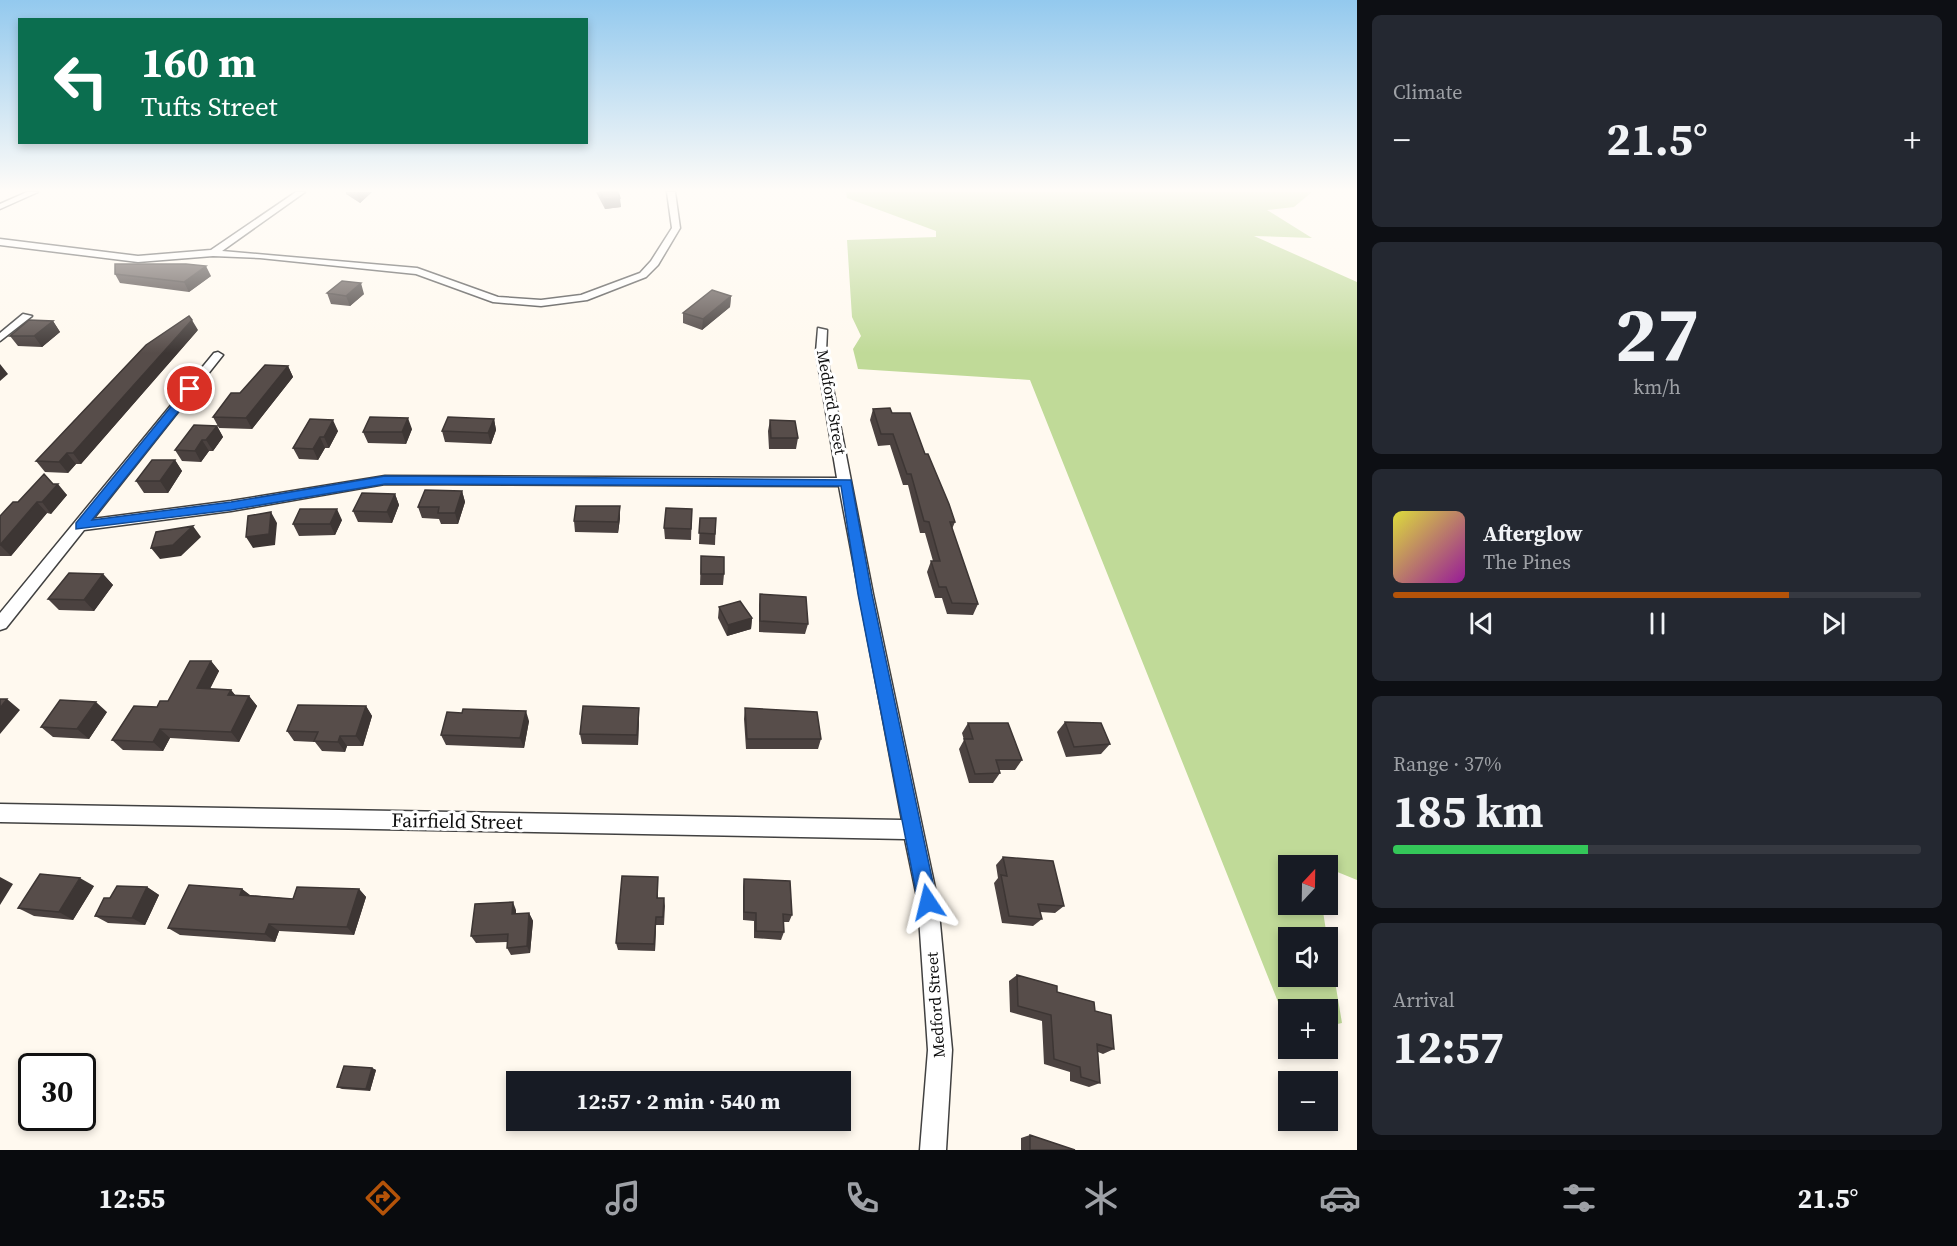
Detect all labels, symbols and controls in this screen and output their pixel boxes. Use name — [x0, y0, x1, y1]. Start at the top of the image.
text: 160 m — [141, 33, 256, 91]
icon: left — [42, 42, 120, 120]
text: Climate — [1393, 78, 1462, 106]
text: Tufts Street — [141, 88, 278, 125]
text: 21.5° — [1606, 108, 1708, 170]
text: − — [1393, 117, 1411, 162]
text: + — [1904, 117, 1921, 162]
text: 27 — [1615, 280, 1699, 387]
street label: Medford Street — [812, 348, 852, 457]
pin — [164, 363, 215, 414]
icon: arrive — [173, 372, 206, 405]
text: km/h — [1633, 373, 1681, 401]
text: Afterglow — [1483, 518, 1583, 548]
text: The Pines — [1483, 548, 1571, 576]
icon: previous — [1465, 607, 1498, 640]
icon: pause — [1641, 607, 1674, 640]
icon: next — [1817, 607, 1850, 640]
text: Range · 37% — [1393, 750, 1502, 778]
text: 185 km — [1393, 780, 1544, 842]
street label: Fairfield Street — [391, 806, 523, 836]
north arrow — [1278, 855, 1338, 915]
map controls — [1278, 855, 1338, 1131]
position arrow — [896, 870, 960, 934]
button: sound — [1278, 927, 1338, 987]
street label: Medford Street — [920, 950, 950, 1059]
text: Arrival — [1393, 986, 1455, 1014]
button: + — [1278, 999, 1338, 1059]
text: 12:57 — [1393, 1016, 1504, 1078]
speed limit sign: 30 — [18, 1053, 96, 1131]
button: − — [1278, 1071, 1338, 1131]
text: 12:57 · 2 min · 540 m — [577, 1086, 780, 1116]
icon: directions — [362, 1177, 404, 1219]
icon: music — [602, 1177, 644, 1219]
icon: phone — [841, 1177, 883, 1219]
icon: climate — [1080, 1177, 1122, 1219]
icon: car — [1319, 1177, 1361, 1219]
icon: filters — [1558, 1177, 1600, 1219]
text: 12:55 — [99, 1180, 165, 1217]
text: 21.5° — [1798, 1180, 1858, 1217]

